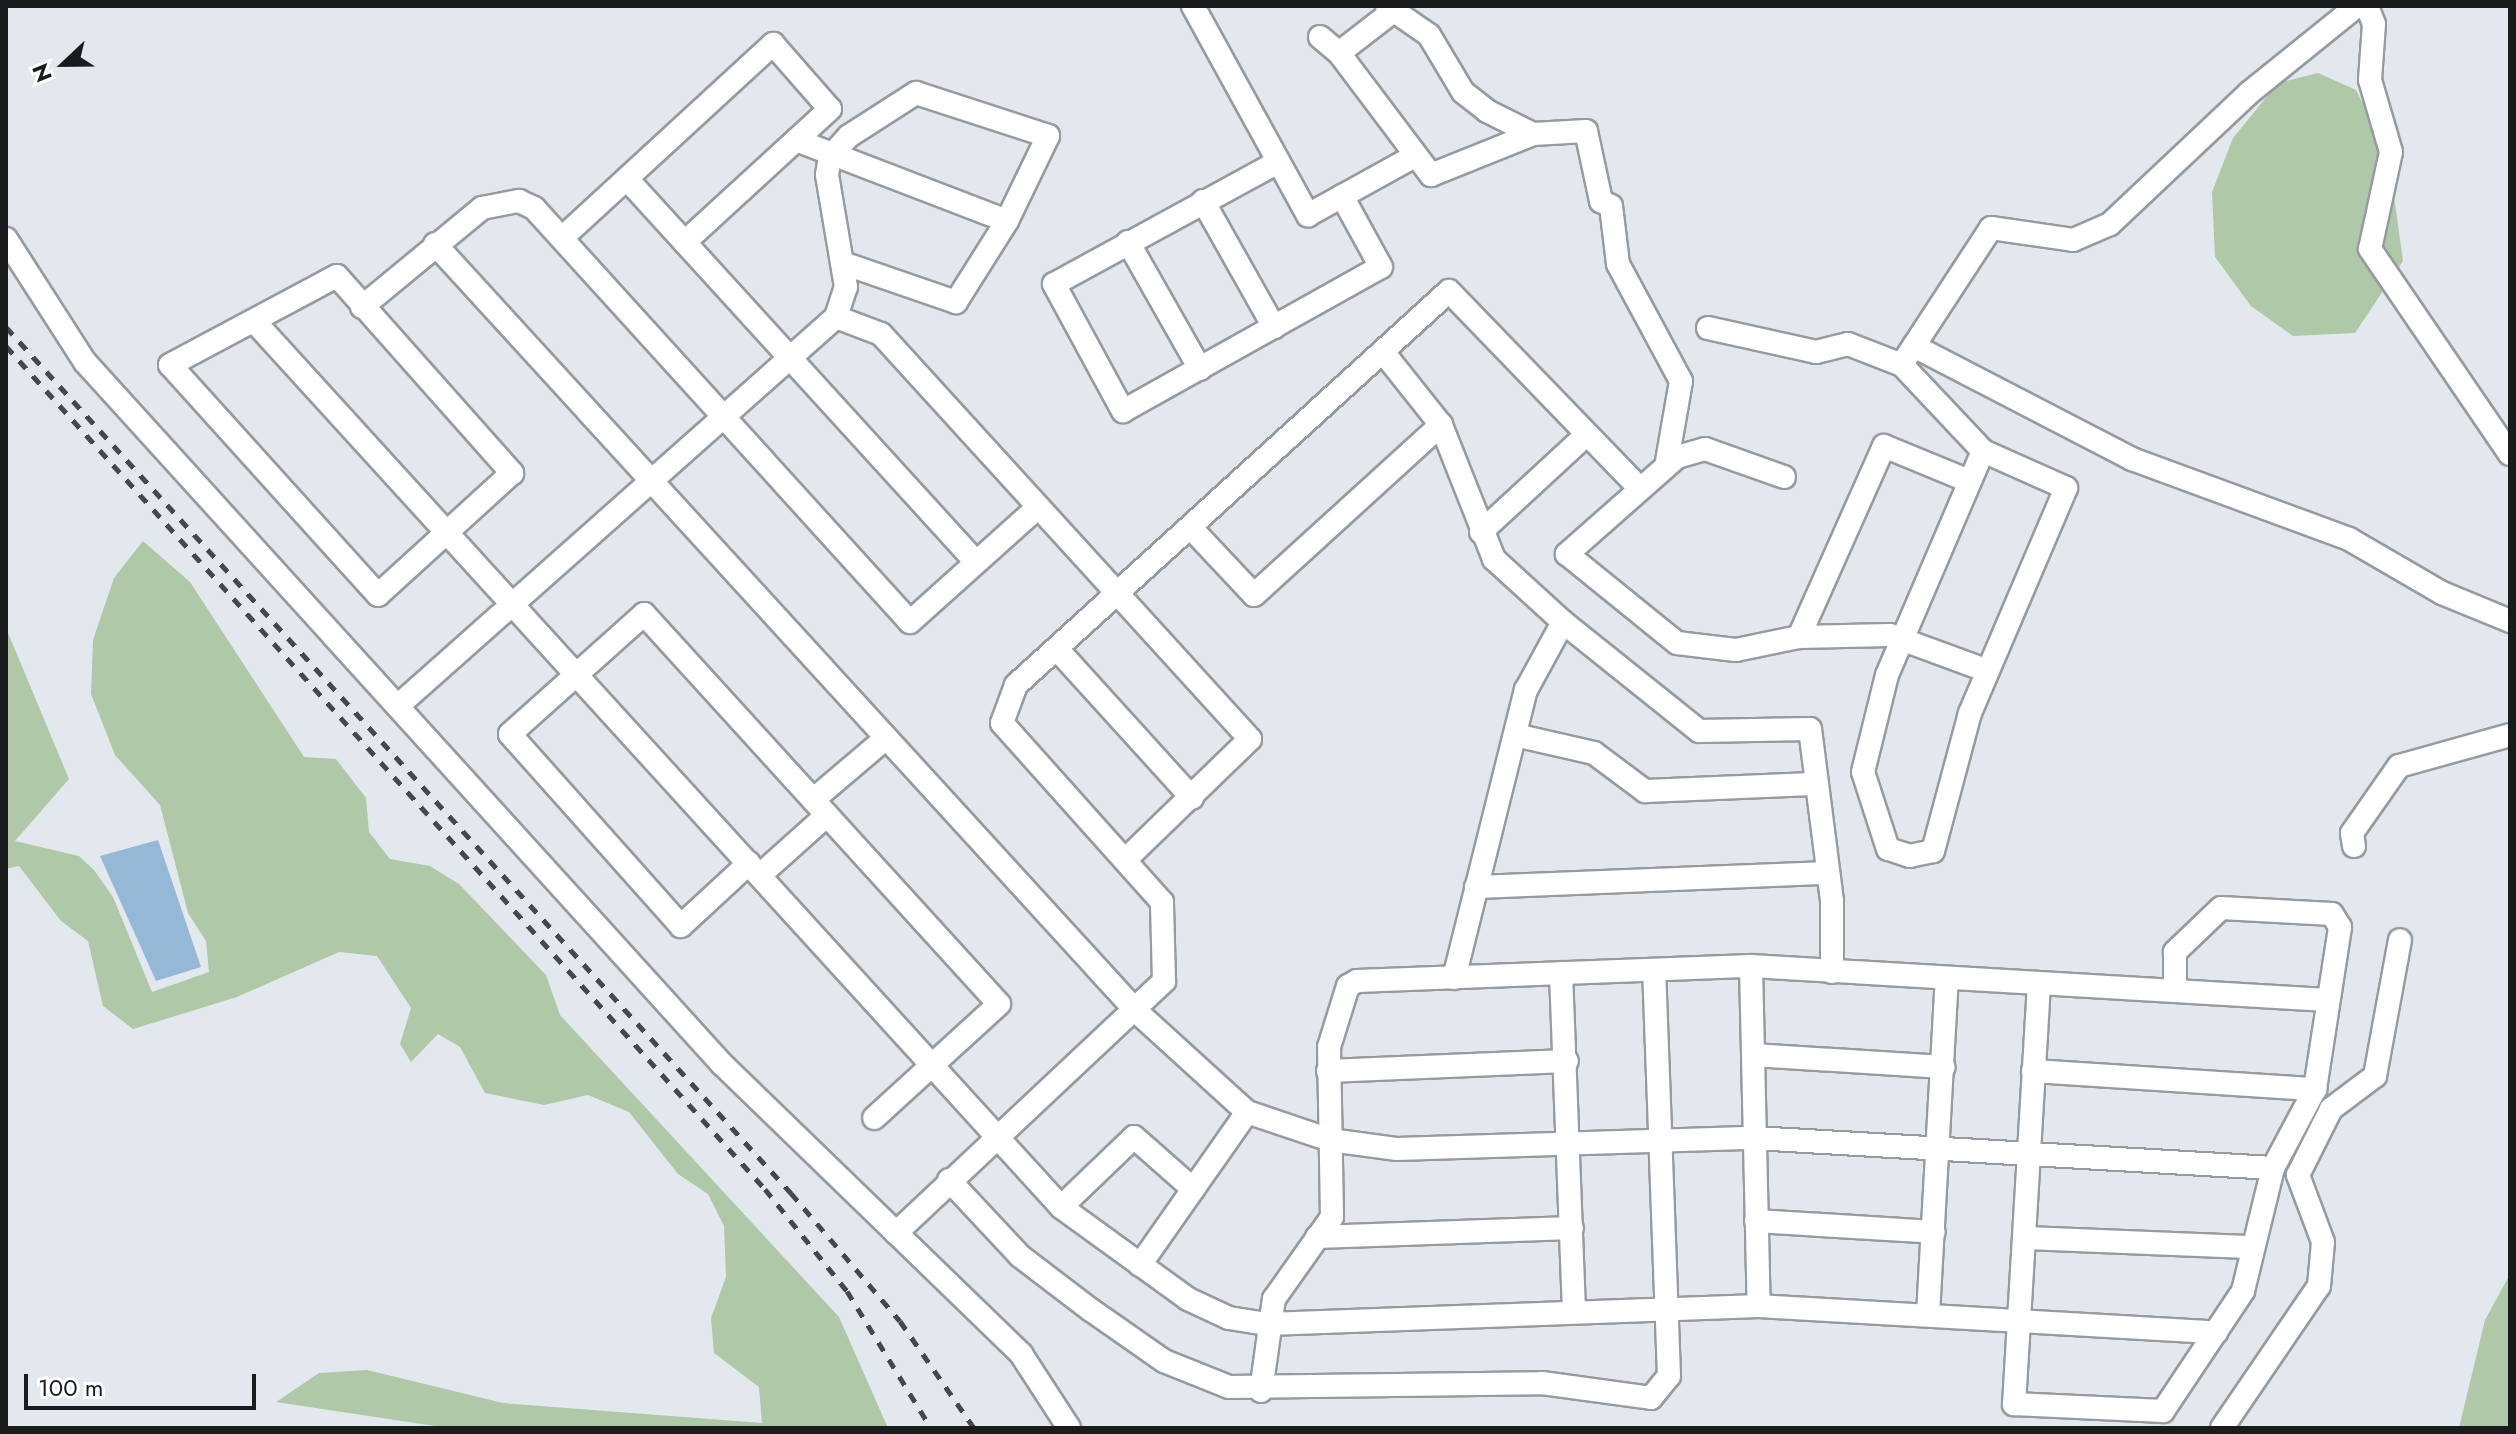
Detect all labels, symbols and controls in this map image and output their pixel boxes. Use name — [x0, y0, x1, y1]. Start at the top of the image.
north arrow — [24, 24, 104, 104]
text: N — [24, 59, 60, 87]
scale bar — [28, 1358, 260, 1408]
text: 100 m — [38, 1370, 104, 1405]

